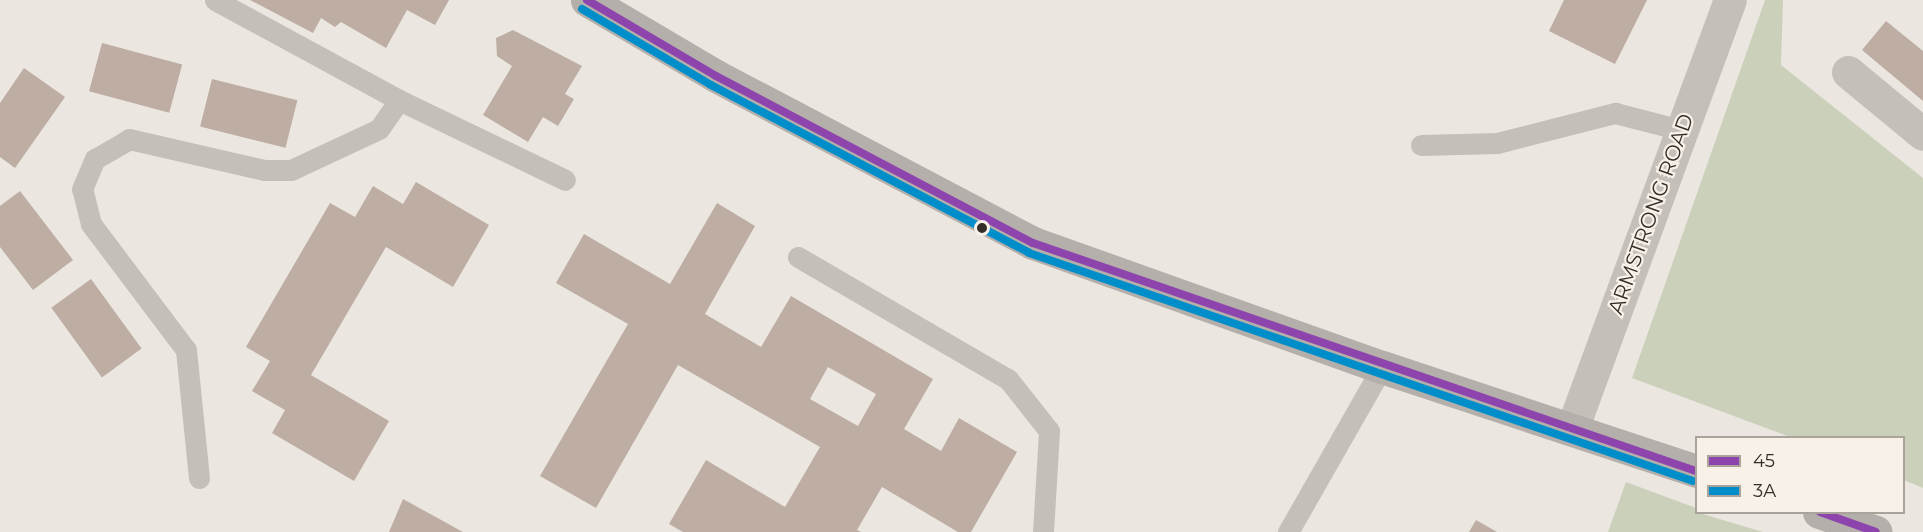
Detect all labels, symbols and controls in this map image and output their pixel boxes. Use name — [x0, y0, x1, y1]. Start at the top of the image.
street label: ARMSTRONG ROAD — [1603, 110, 1699, 318]
unlabelled marker — [976, 222, 988, 234]
legend — [1695, 436, 1905, 514]
text: 45 — [1753, 450, 1775, 472]
text: 3A — [1753, 480, 1776, 502]

